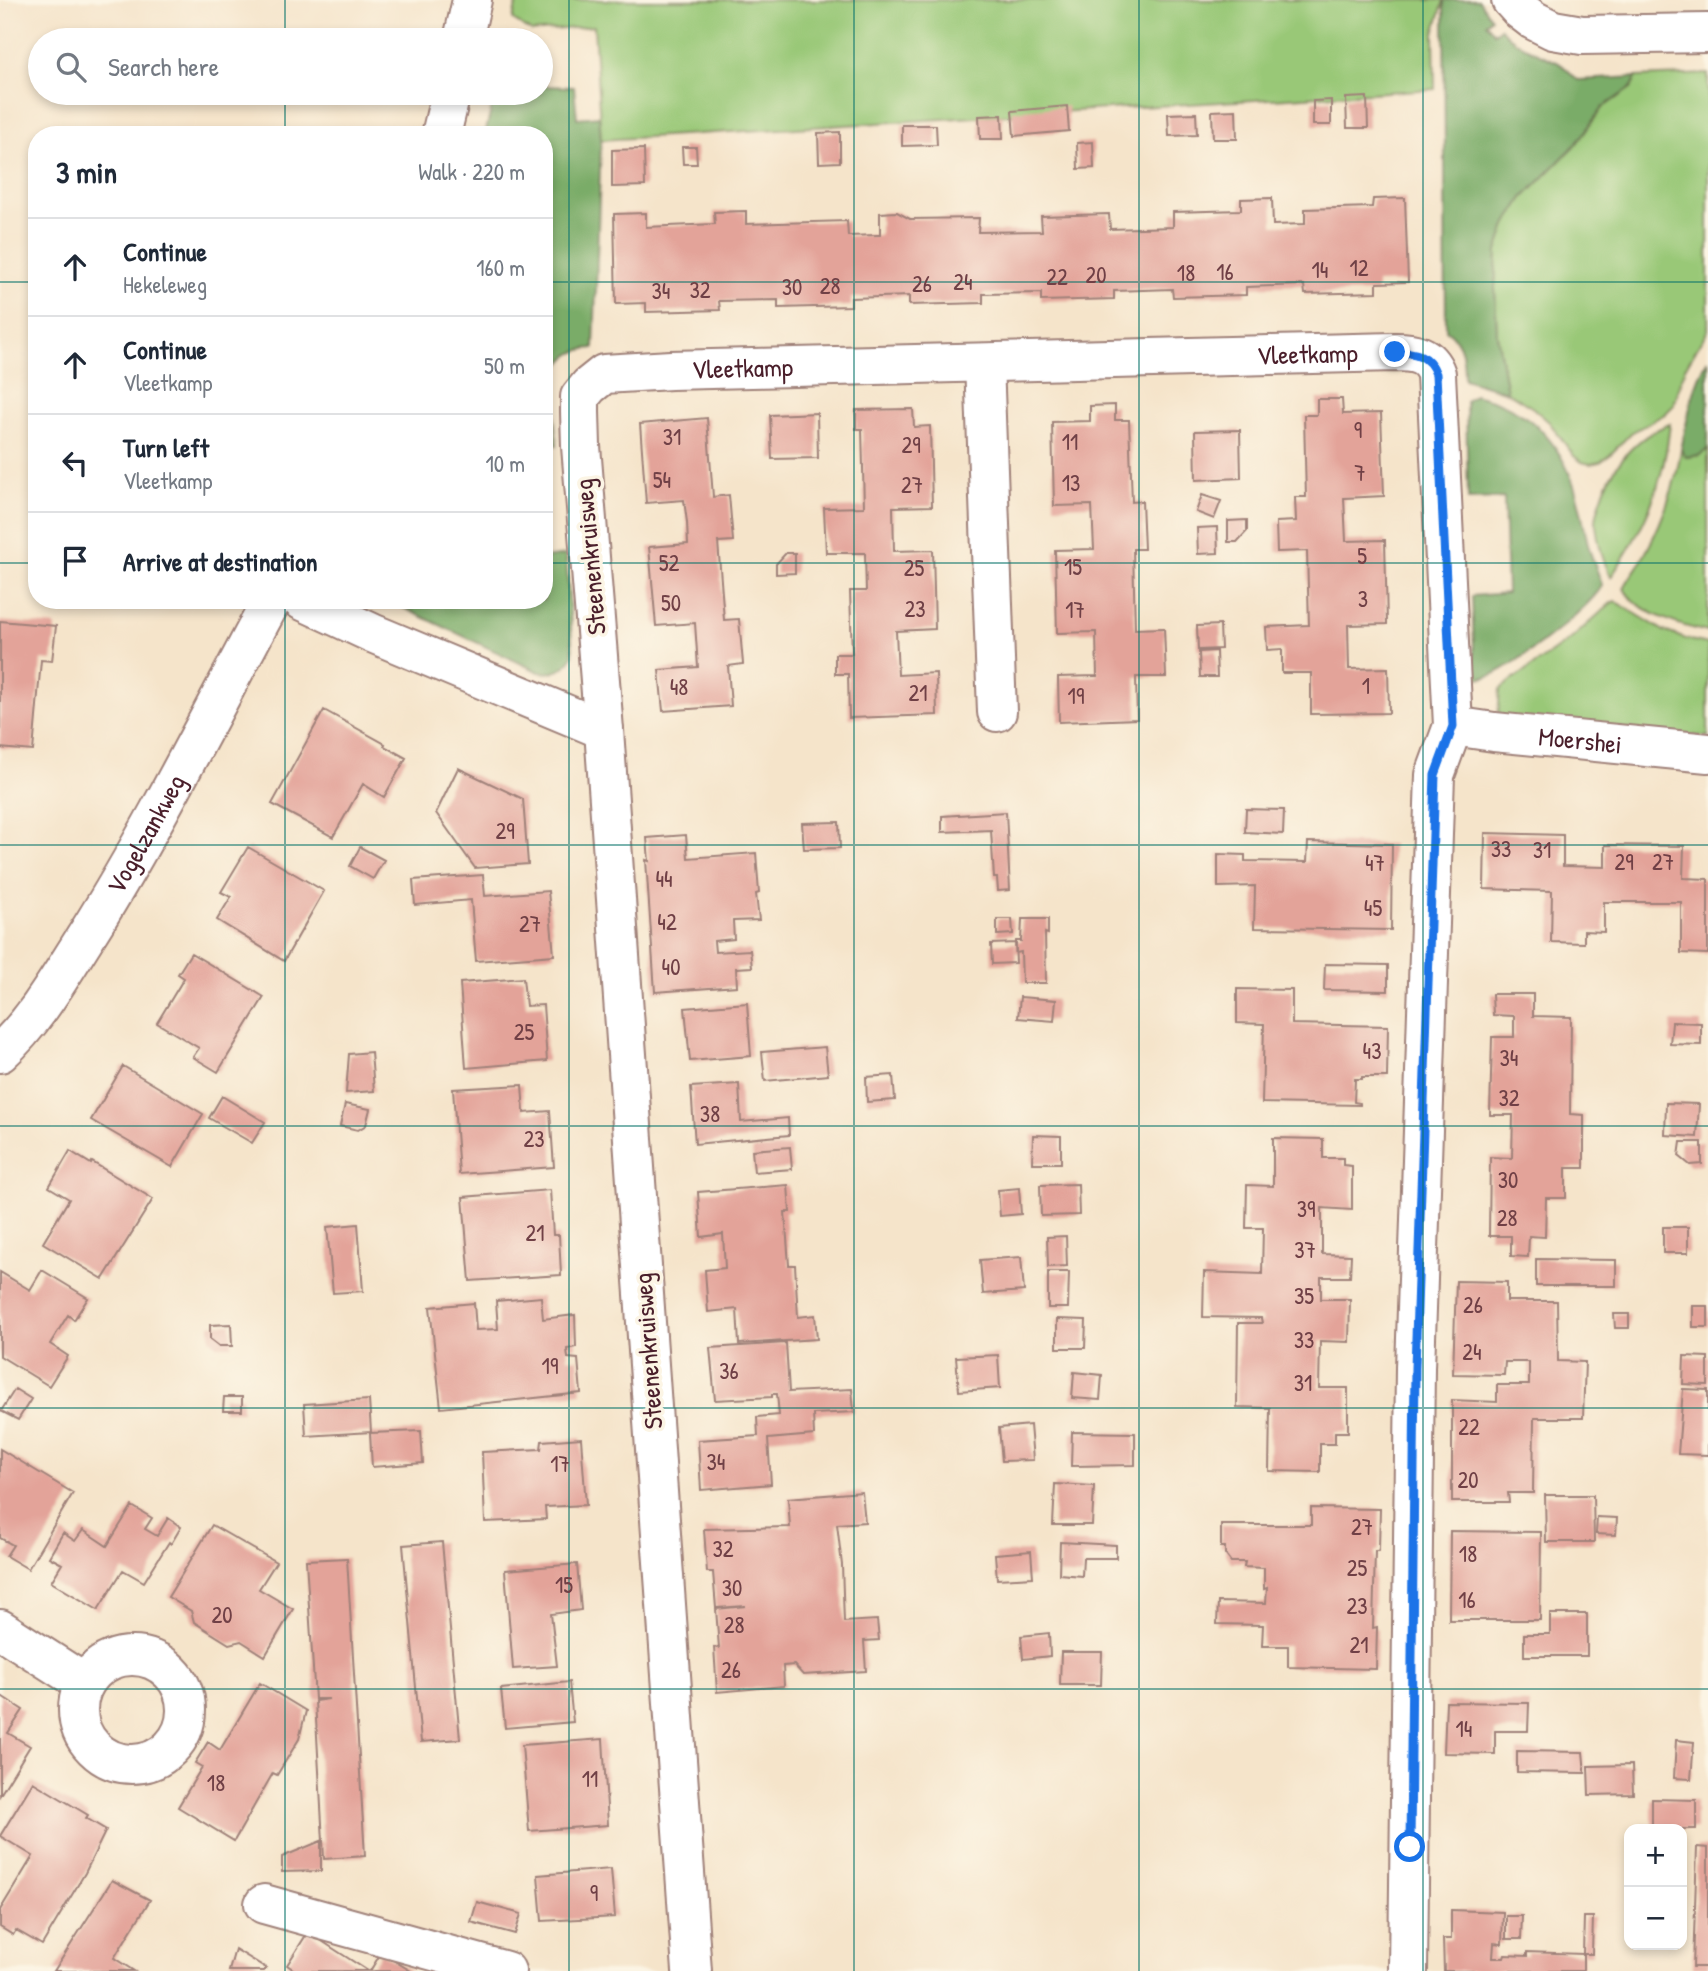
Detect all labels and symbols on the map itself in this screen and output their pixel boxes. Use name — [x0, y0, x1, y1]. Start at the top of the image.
house number: 12 — [1349, 252, 1369, 283]
house number: 14 — [1312, 254, 1328, 285]
house number: 16 — [1216, 256, 1234, 287]
house number: 18 — [1177, 257, 1195, 288]
house number: 20 — [1085, 259, 1107, 290]
house number: 22 — [1046, 261, 1068, 292]
house number: 24 — [953, 266, 973, 297]
house number: 26 — [912, 268, 932, 299]
house number: 28 — [820, 270, 840, 301]
house number: 30 — [782, 271, 802, 302]
house number: 32 — [689, 274, 711, 305]
house number: 34 — [652, 275, 670, 306]
street label: Vleetkamp — [1256, 335, 1358, 372]
route end — [1379, 336, 1410, 367]
street label: Vleetkamp — [691, 349, 793, 386]
house number: 9 — [1354, 414, 1362, 445]
house number: 31 — [663, 421, 681, 452]
house number: 11 — [1062, 426, 1078, 457]
house number: 29 — [901, 429, 921, 460]
house number: 7 — [1354, 457, 1366, 488]
house number: 54 — [653, 464, 671, 495]
house number: 13 — [1062, 467, 1080, 498]
house number: 27 — [901, 469, 923, 500]
street label: Steenenkruisweg — [565, 478, 614, 636]
house number: 5 — [1357, 540, 1367, 571]
house number: 52 — [659, 547, 679, 578]
house number: 15 — [1064, 551, 1082, 582]
house number: 25 — [904, 552, 925, 583]
house number: 3 — [1358, 583, 1368, 614]
house number: 50 — [661, 587, 681, 618]
house number: 23 — [904, 593, 926, 624]
house number: 17 — [1065, 594, 1085, 625]
house number: 1 — [1362, 670, 1370, 701]
house number: 48 — [670, 671, 688, 702]
house number: 21 — [908, 677, 928, 708]
house number: 19 — [1068, 680, 1084, 711]
street label: Moershei — [1537, 718, 1623, 761]
street label: Vogelzankweg — [98, 768, 193, 900]
house number: 29 — [495, 815, 515, 846]
house number: 33 — [1491, 833, 1511, 864]
house number: 31 — [1533, 834, 1551, 865]
house number: 29 — [1614, 846, 1634, 877]
house number: 27 — [1652, 846, 1674, 877]
house number: 47 — [1365, 847, 1385, 878]
house number: 44 — [655, 863, 673, 894]
house number: 45 — [1364, 892, 1382, 923]
house number: 42 — [657, 906, 677, 937]
house number: 27 — [519, 908, 541, 939]
house number: 40 — [662, 951, 680, 982]
house number: 25 — [514, 1016, 535, 1047]
house number: 43 — [1363, 1035, 1381, 1066]
house number: 34 — [1500, 1042, 1518, 1073]
house number: 32 — [1498, 1082, 1520, 1113]
house number: 38 — [700, 1098, 720, 1129]
house number: 23 — [523, 1123, 545, 1154]
house number: 30 — [1498, 1164, 1518, 1195]
house number: 39 — [1297, 1193, 1315, 1224]
house number: 28 — [1497, 1202, 1517, 1233]
house number: 21 — [525, 1217, 545, 1248]
house number: 37 — [1294, 1234, 1316, 1265]
street label: Steenenkruisweg — [625, 1272, 670, 1430]
house number: 35 — [1294, 1280, 1314, 1311]
house number: 26 — [1463, 1289, 1483, 1320]
house number: 33 — [1294, 1324, 1314, 1355]
house number: 24 — [1462, 1336, 1482, 1367]
house number: 19 — [542, 1350, 558, 1381]
house number: 36 — [719, 1355, 739, 1386]
house number: 31 — [1294, 1367, 1312, 1398]
house number: 22 — [1458, 1411, 1480, 1442]
house number: 34 — [707, 1446, 725, 1477]
house number: 17 — [550, 1448, 570, 1479]
house number: 20 — [1457, 1464, 1479, 1495]
house number: 27 — [1351, 1511, 1373, 1542]
house number: 32 — [712, 1533, 734, 1564]
house number: 18 — [1459, 1538, 1477, 1569]
house number: 25 — [1347, 1552, 1368, 1583]
house number: 15 — [555, 1569, 573, 1600]
house number: 30 — [722, 1572, 742, 1603]
house number: 16 — [1458, 1584, 1476, 1615]
house number: 23 — [1346, 1590, 1368, 1621]
house number: 20 — [211, 1599, 233, 1630]
house number: 28 — [724, 1609, 744, 1640]
house number: 21 — [1349, 1629, 1369, 1660]
house number: 26 — [721, 1654, 741, 1685]
house number: 14 — [1456, 1713, 1472, 1744]
house number: 11 — [582, 1763, 598, 1794]
house number: 18 — [207, 1767, 225, 1798]
route start — [1394, 1831, 1425, 1862]
house number: 9 — [590, 1877, 598, 1908]

